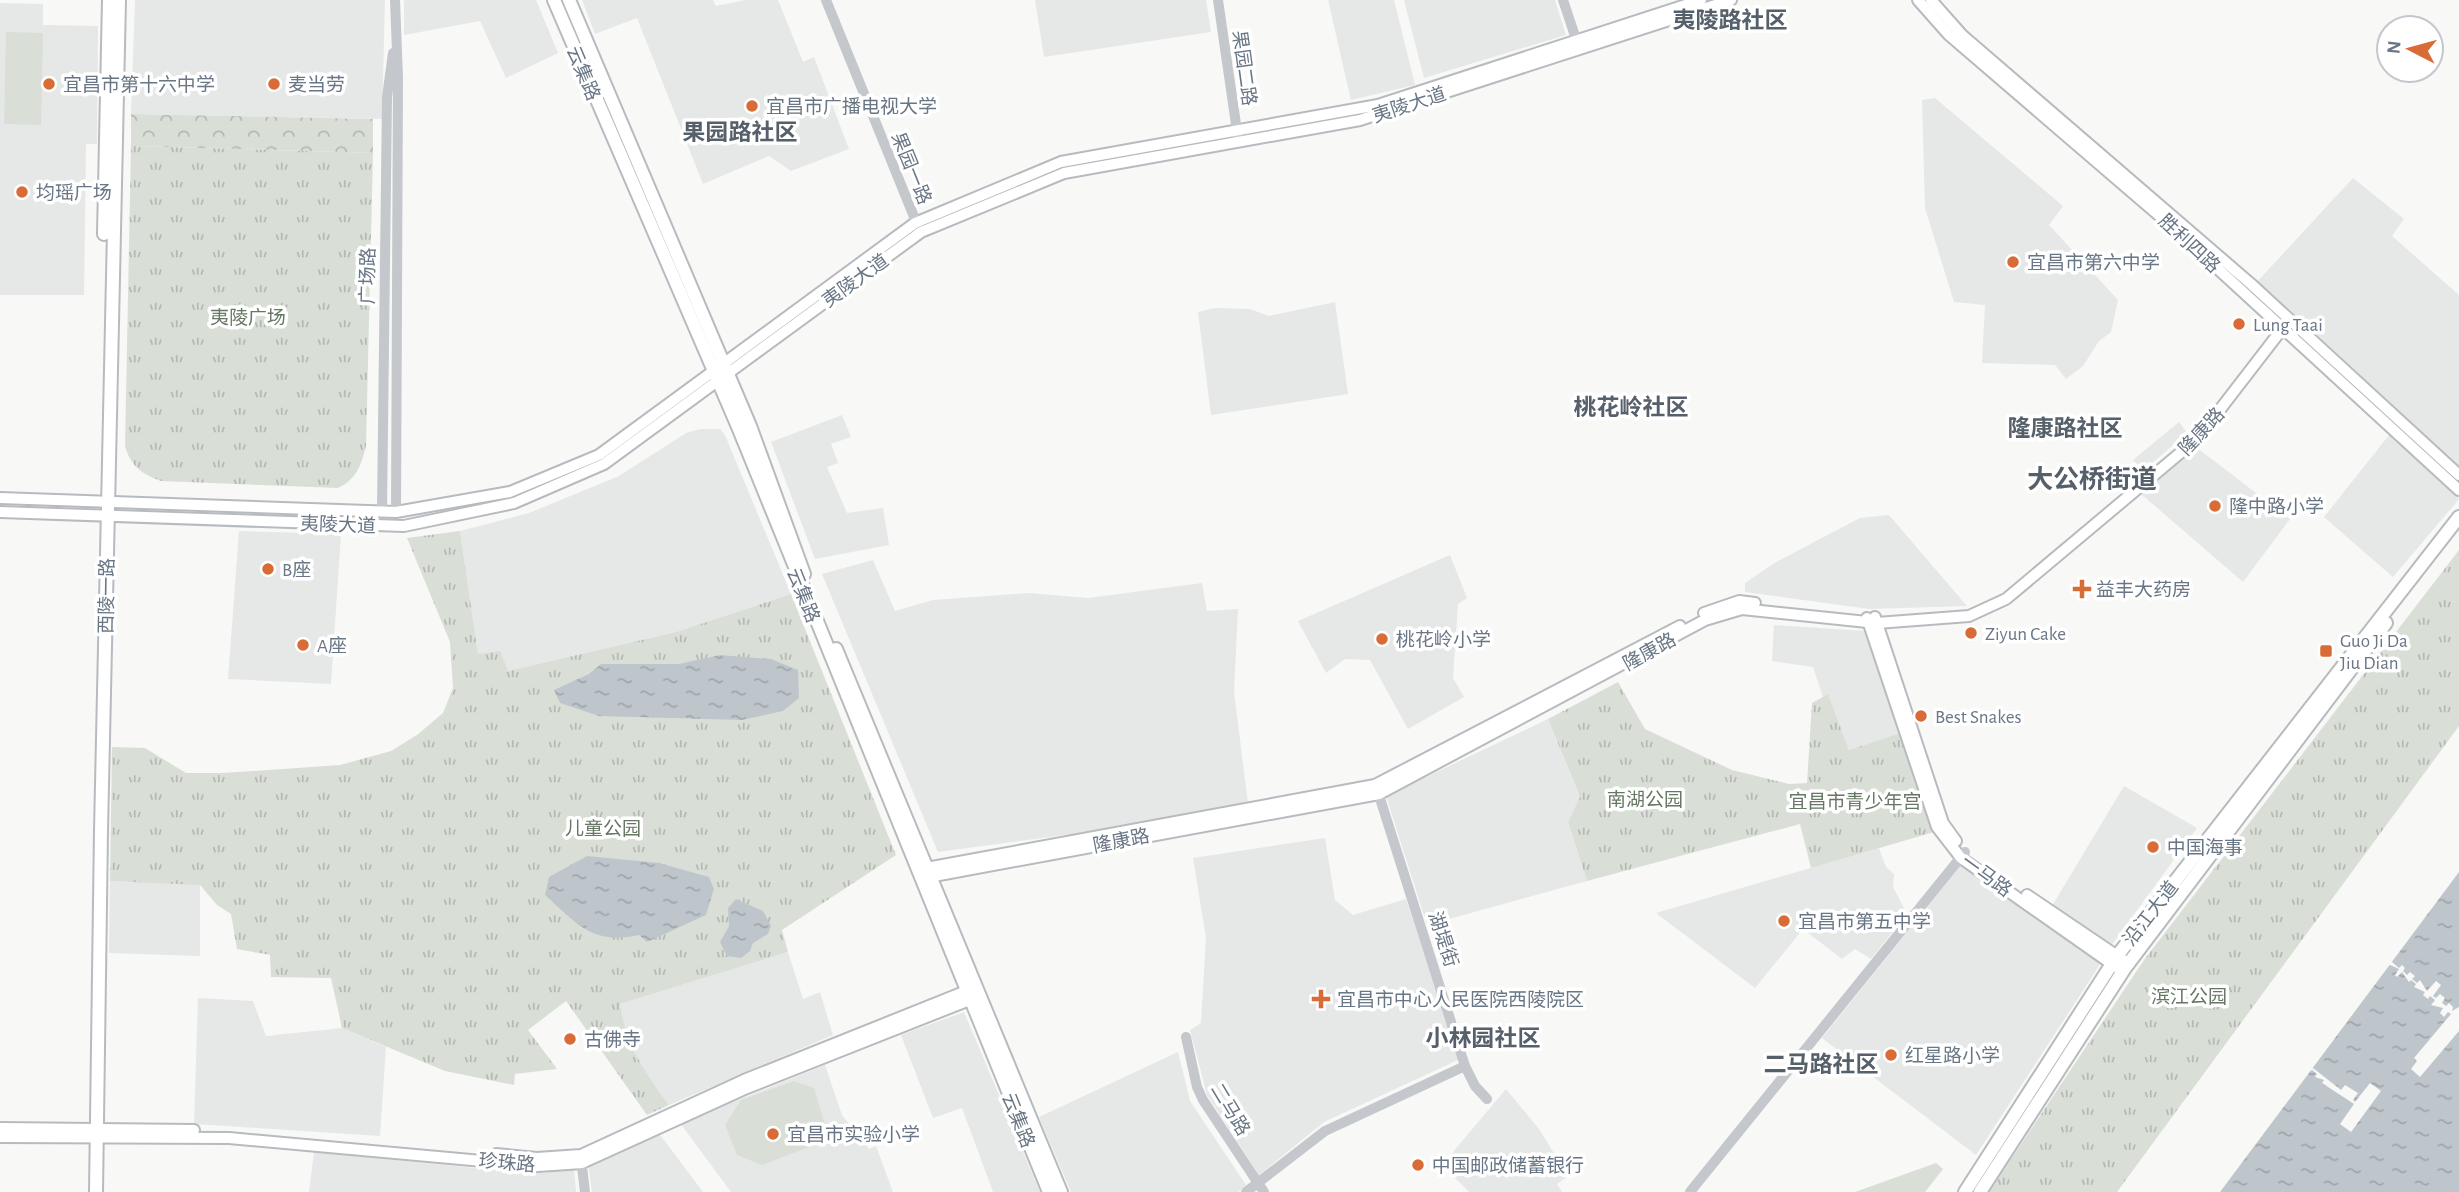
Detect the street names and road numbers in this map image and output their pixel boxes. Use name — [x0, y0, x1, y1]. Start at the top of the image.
street label: 果园二路 — [1229, 29, 1259, 107]
street label: 云集路 — [563, 43, 603, 104]
street label: 夷陵大道 — [1370, 84, 1449, 126]
street label: 果园一路 — [888, 129, 935, 207]
street label: 胜利四路 — [2155, 210, 2224, 277]
street label: 广场路 — [358, 247, 378, 305]
street label: 夷陵大道 — [819, 250, 892, 311]
street label: 隆康路 — [2174, 403, 2228, 459]
street label: 夷陵大道 — [300, 514, 376, 536]
street label: 西陵一路 — [96, 558, 118, 634]
street label: 云集路 — [783, 565, 823, 626]
street label: 隆康路 — [1619, 628, 1679, 674]
street label: 隆康路 — [1091, 825, 1151, 856]
street label: 一马路 — [1957, 851, 2015, 901]
street label: 沿江大道 — [2120, 878, 2182, 950]
street label: 湖堤街 — [1425, 909, 1461, 970]
street label: 二马路 — [1207, 1080, 1253, 1139]
street label: 云集路 — [998, 1090, 1038, 1151]
street label: 珍珠路 — [478, 1151, 536, 1175]

